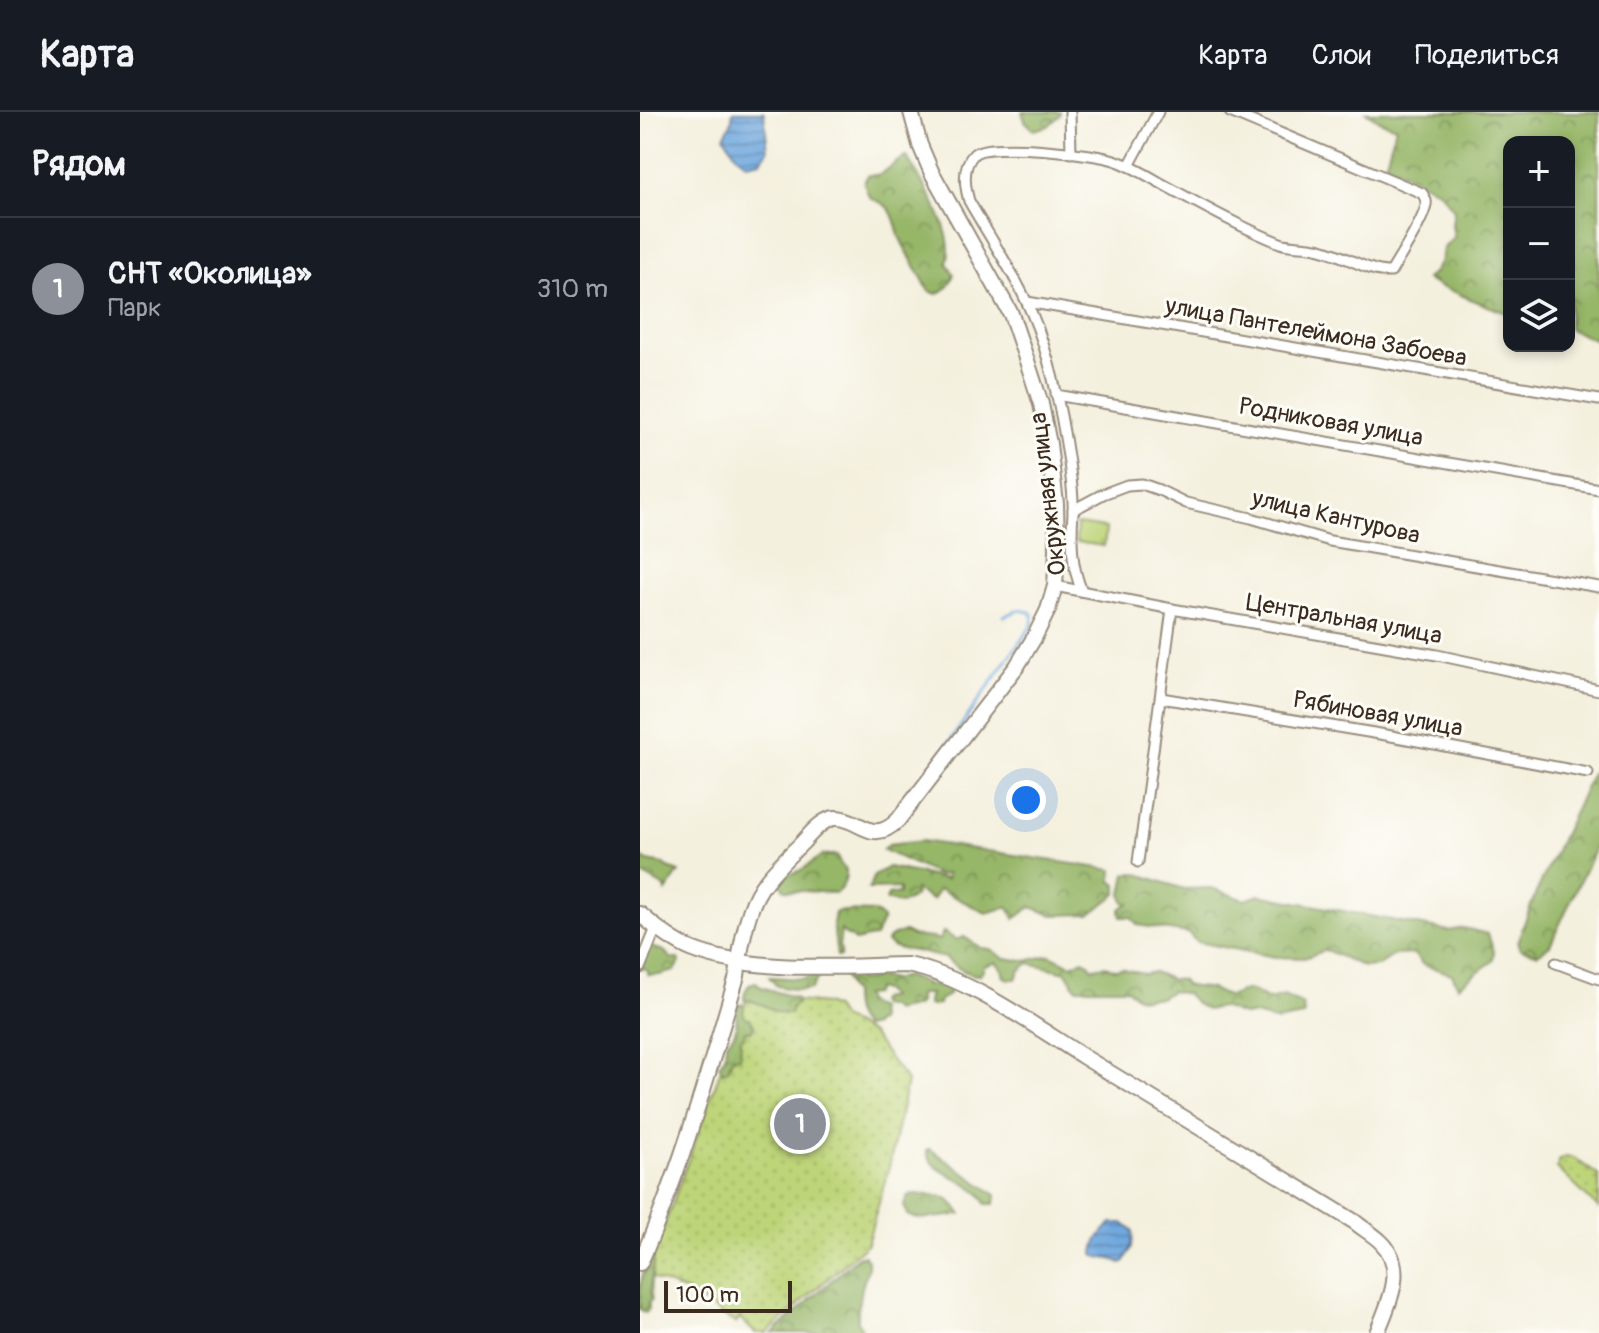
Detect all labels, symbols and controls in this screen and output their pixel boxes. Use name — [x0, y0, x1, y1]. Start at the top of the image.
text: Карта — [40, 31, 134, 79]
text: Карта — [1198, 38, 1268, 73]
text: Слои — [1312, 38, 1371, 73]
text: Поделиться — [1415, 38, 1559, 73]
map controls — [1503, 136, 1575, 352]
button: + — [1503, 136, 1575, 208]
text: Рядом — [32, 143, 126, 186]
button: − — [1503, 208, 1575, 280]
text: СНТ «Околица» — [108, 255, 311, 292]
text: 1 — [53, 273, 63, 305]
text: 310 m — [537, 273, 608, 305]
button: layers — [1503, 280, 1575, 352]
street label: улица Пантелеймона Забоева — [1162, 291, 1469, 373]
text: Парк — [108, 292, 161, 324]
street label: Родниковая улица — [1237, 392, 1425, 452]
street label: Окружная улица — [1024, 411, 1072, 577]
street label: улица Кантурова — [1248, 483, 1423, 550]
street label: Центральная улица — [1244, 587, 1444, 651]
street label: Рябиновая улица — [1291, 685, 1465, 743]
your location — [1006, 780, 1046, 820]
pin: 1 — [774, 1094, 826, 1154]
scale bar — [664, 1277, 792, 1313]
text: 100 m — [676, 1281, 739, 1309]

